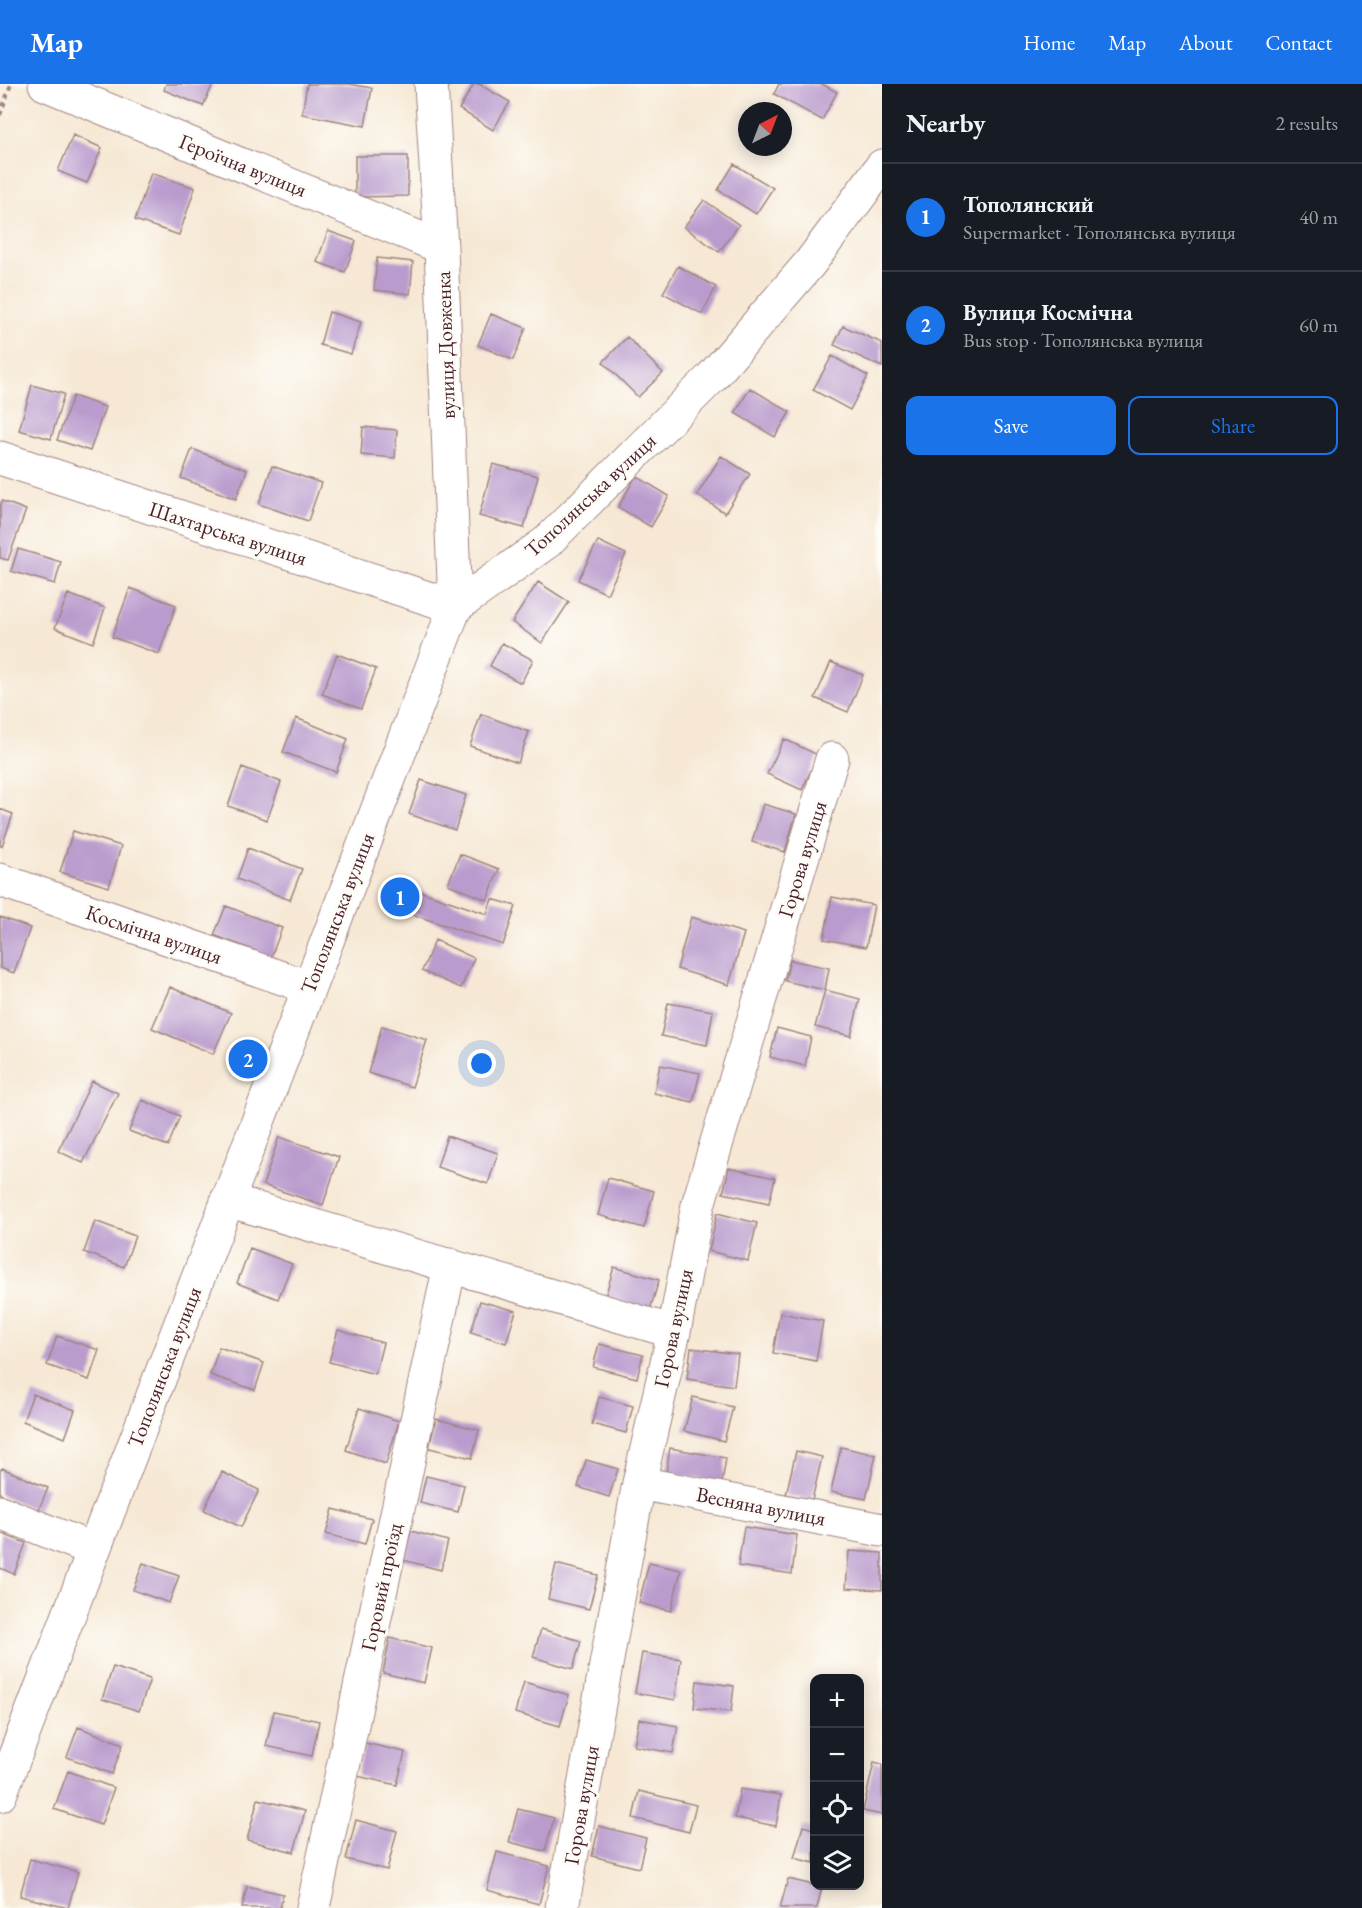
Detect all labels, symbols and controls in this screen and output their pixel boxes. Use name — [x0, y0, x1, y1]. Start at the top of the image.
text: Map — [30, 24, 83, 60]
text: Home — [1023, 29, 1075, 56]
text: Map — [1108, 29, 1146, 56]
text: About — [1179, 29, 1232, 56]
text: Contact — [1265, 29, 1332, 56]
north arrow — [738, 102, 792, 156]
text: Nearby — [906, 106, 986, 140]
text: 2 results — [1275, 110, 1338, 136]
street label: Героїчна вулиця — [175, 127, 311, 203]
text: Тополянский — [963, 190, 1094, 219]
text: 1 — [920, 204, 931, 230]
text: 40 m — [1299, 204, 1338, 230]
text: Supermarket · Тополянська вулиця — [963, 219, 1236, 245]
street label: вулиця Довженка — [429, 270, 461, 419]
text: Вулиця Космічна — [963, 298, 1133, 327]
text: 2 — [920, 312, 931, 338]
text: 60 m — [1299, 312, 1338, 338]
text: Bus stop · Тополянська вулиця — [963, 327, 1203, 353]
button: Save — [906, 396, 1116, 455]
button: Share — [1128, 396, 1338, 455]
street label: Тополянська вулиця — [518, 427, 662, 563]
street label: Шахтарська вулиця — [146, 495, 310, 571]
street label: Горова вулиця — [771, 797, 833, 921]
street label: Тополянська вулиця — [294, 829, 380, 997]
pin: 1 — [380, 874, 420, 920]
street label: Космічна вулиця — [82, 898, 226, 970]
pin: 2 — [228, 1036, 268, 1082]
your location — [467, 1049, 496, 1078]
street label: Горова вулиця — [647, 1266, 699, 1390]
street label: Тополянська вулиця — [121, 1283, 207, 1451]
street label: Весняна вулиця — [694, 1480, 828, 1532]
street label: Горовий проїзд — [354, 1520, 408, 1653]
map controls — [810, 1674, 864, 1890]
button: + — [810, 1674, 864, 1728]
button: − — [810, 1728, 864, 1782]
street label: Горова вулиця — [557, 1743, 605, 1867]
button: locate — [810, 1782, 864, 1836]
button: layers — [810, 1836, 864, 1890]

